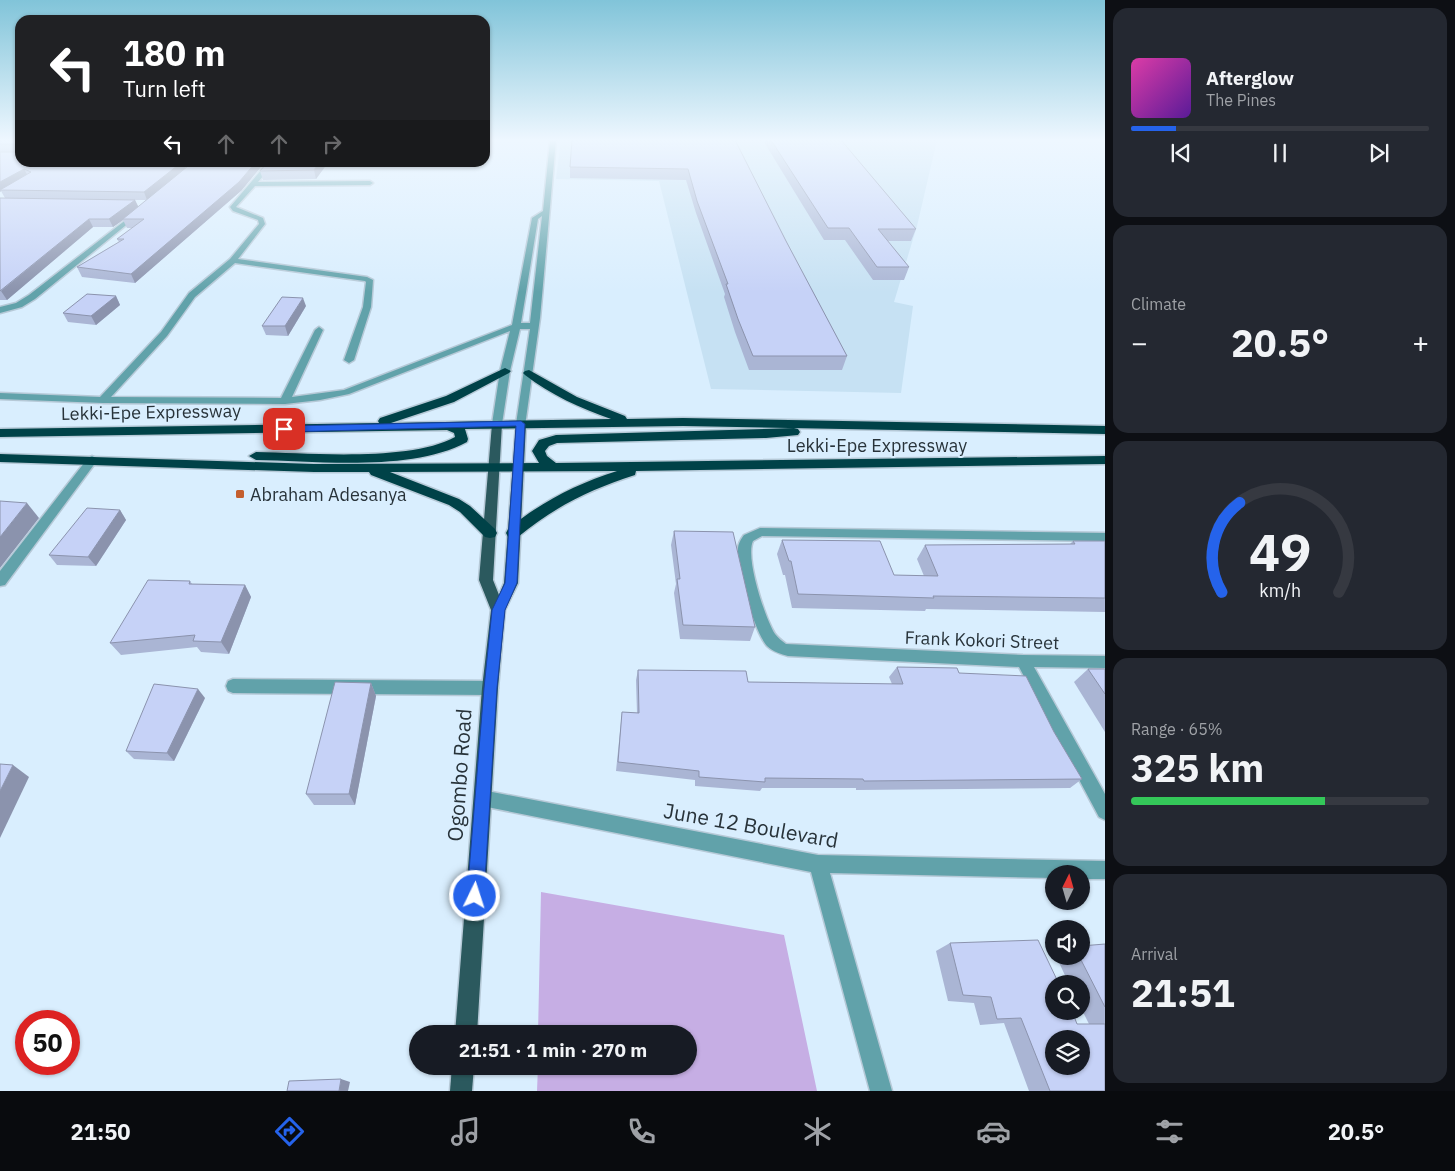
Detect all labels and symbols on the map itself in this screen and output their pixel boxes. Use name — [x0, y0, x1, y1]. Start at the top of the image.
street label: Lekki-Epe Expressway — [61, 399, 241, 425]
pin — [263, 408, 305, 450]
street label: Lekki-Epe Expressway — [787, 434, 967, 457]
place label: Abraham Adesanya — [250, 483, 407, 506]
marker: Abraham Adesanya — [234, 488, 246, 500]
street label: Frank Kokori Street — [904, 626, 1060, 654]
street label: Ogombo Road — [440, 708, 478, 842]
street label: June 12 Boulevard — [662, 796, 840, 854]
north arrow — [1045, 865, 1090, 910]
position arrow — [448, 869, 500, 921]
speed limit sign: 50 — [15, 1010, 80, 1075]

